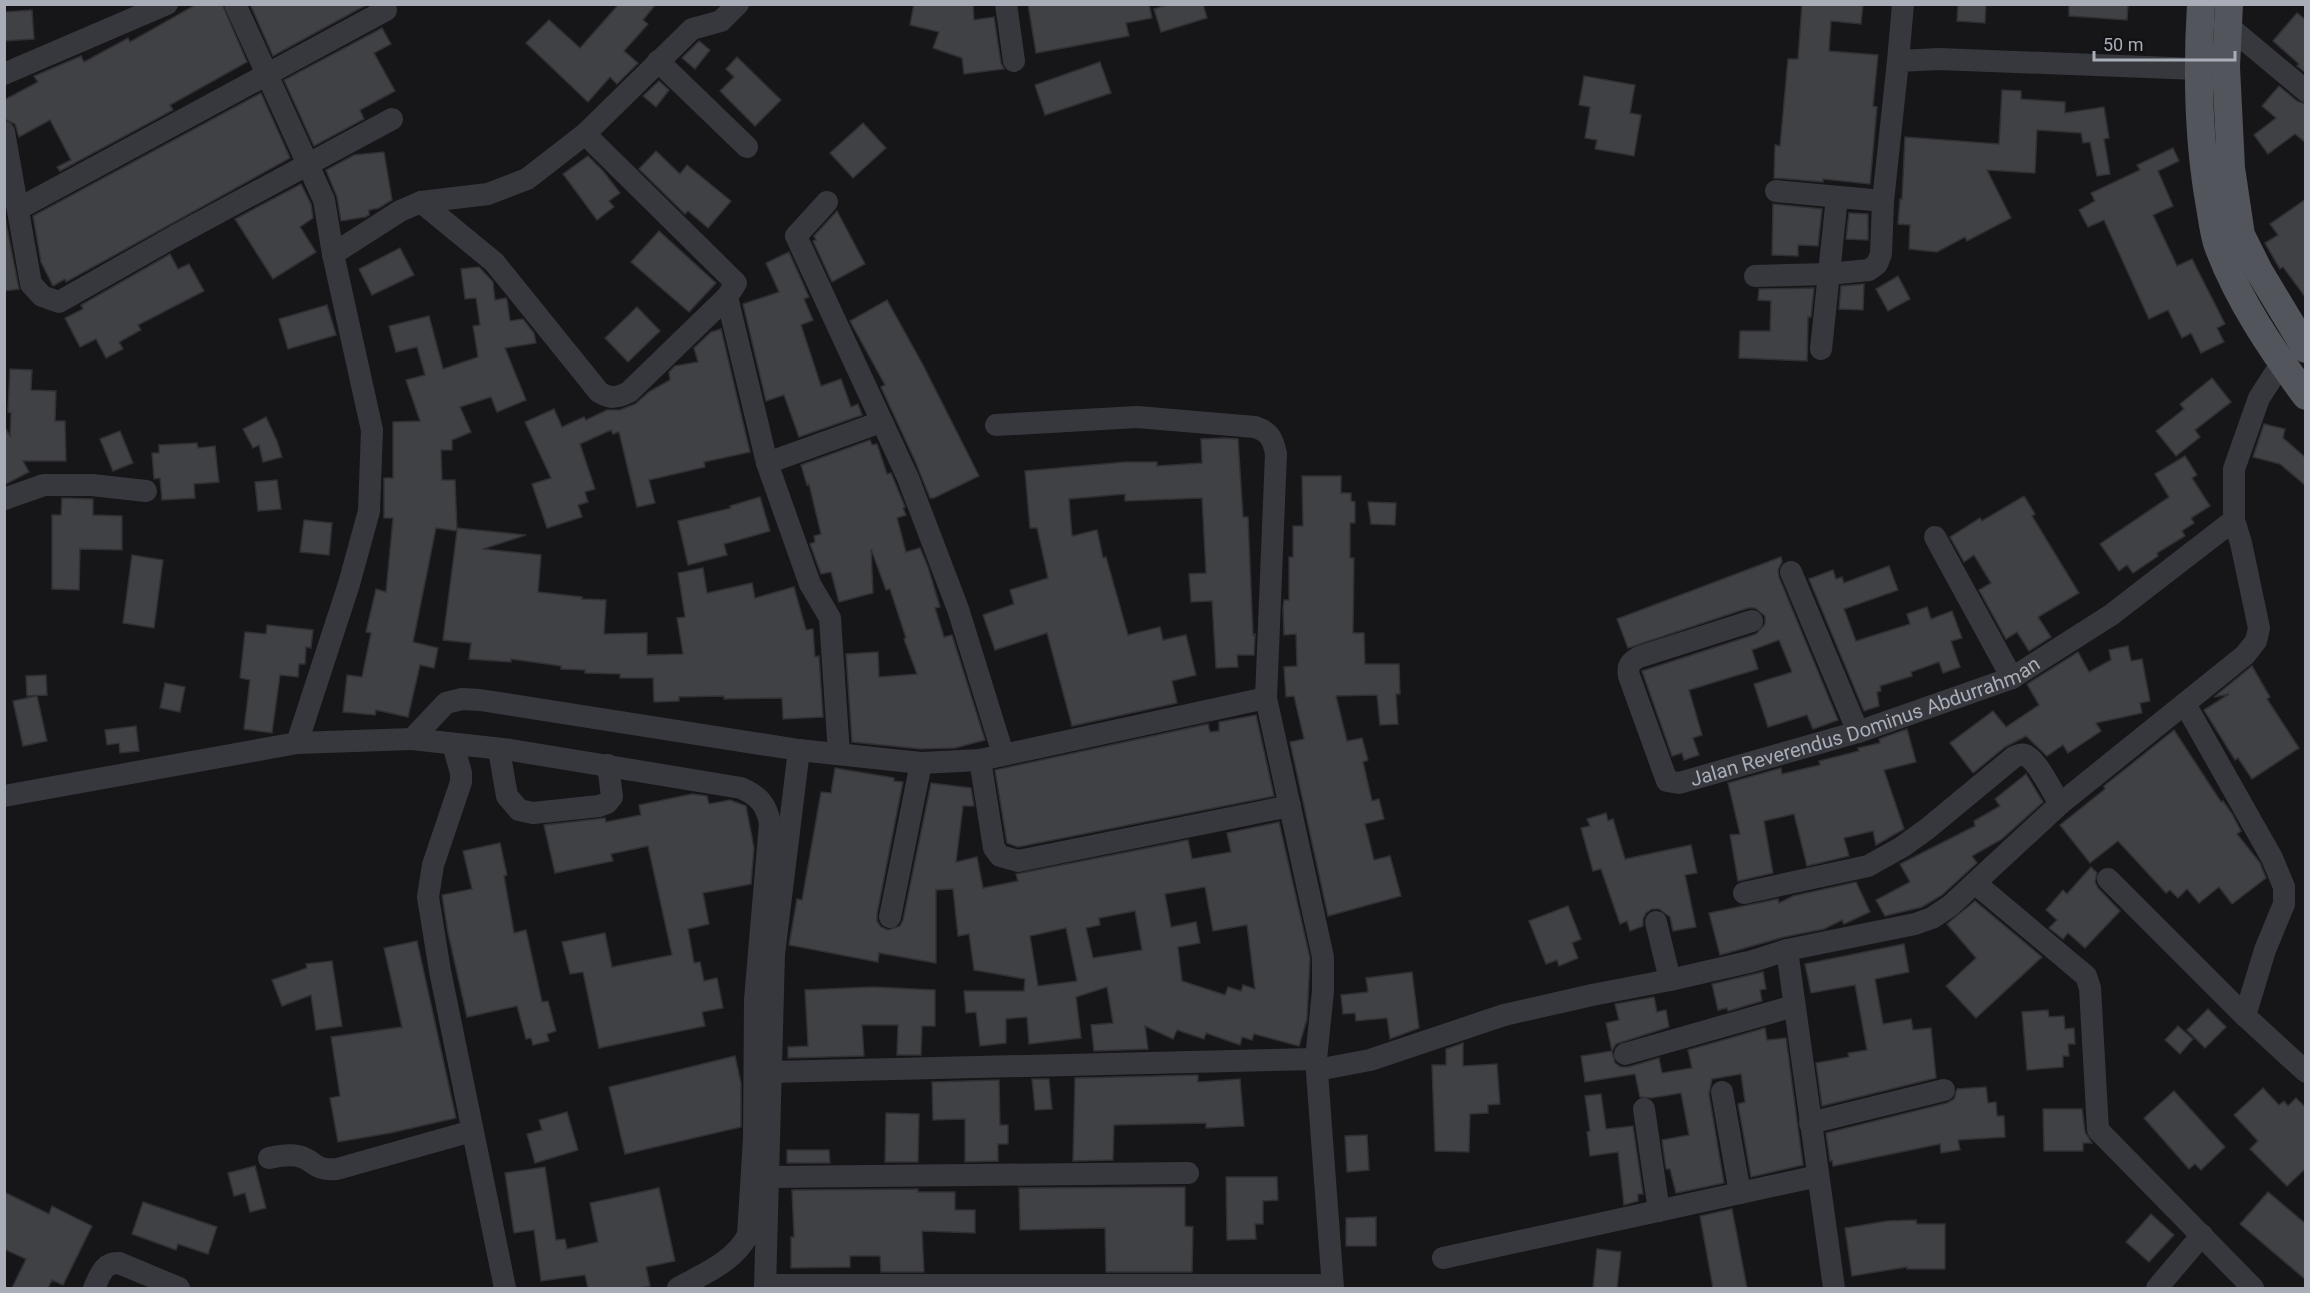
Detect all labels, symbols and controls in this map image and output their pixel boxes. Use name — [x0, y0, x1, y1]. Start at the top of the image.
scale bar — [2094, 24, 2235, 62]
text: 50 m — [2103, 34, 2143, 55]
street label: Jalan Reverendus Dominus Abdurrahman — [1687, 651, 2044, 791]

